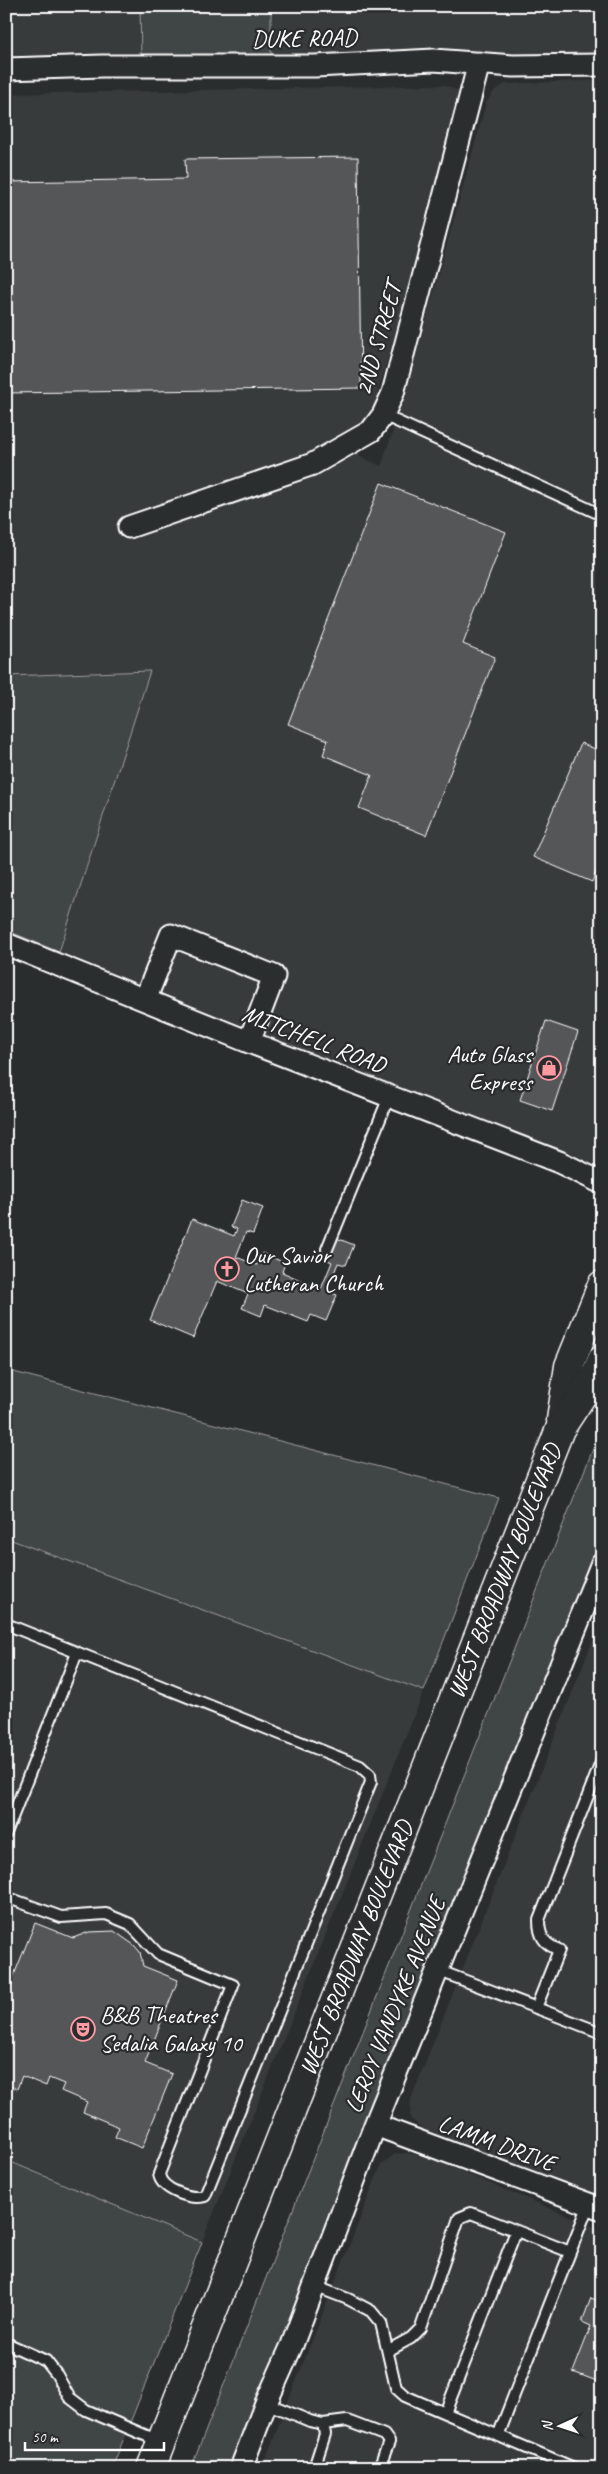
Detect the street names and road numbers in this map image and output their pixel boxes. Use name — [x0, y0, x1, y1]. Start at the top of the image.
street label: DUKE ROAD — [251, 22, 359, 54]
street label: 2ND STREET — [348, 273, 410, 399]
street label: MITCHELL ROAD — [238, 998, 392, 1081]
street label: WEST BROADWAY BOULEVARD — [441, 1438, 568, 1702]
street label: WEST BROADWAY BOULEVARD — [292, 1814, 420, 2079]
street label: LEROY VANDYKE AVENUE — [338, 1890, 453, 2117]
street label: LAMM DRIVE — [434, 2108, 562, 2179]

